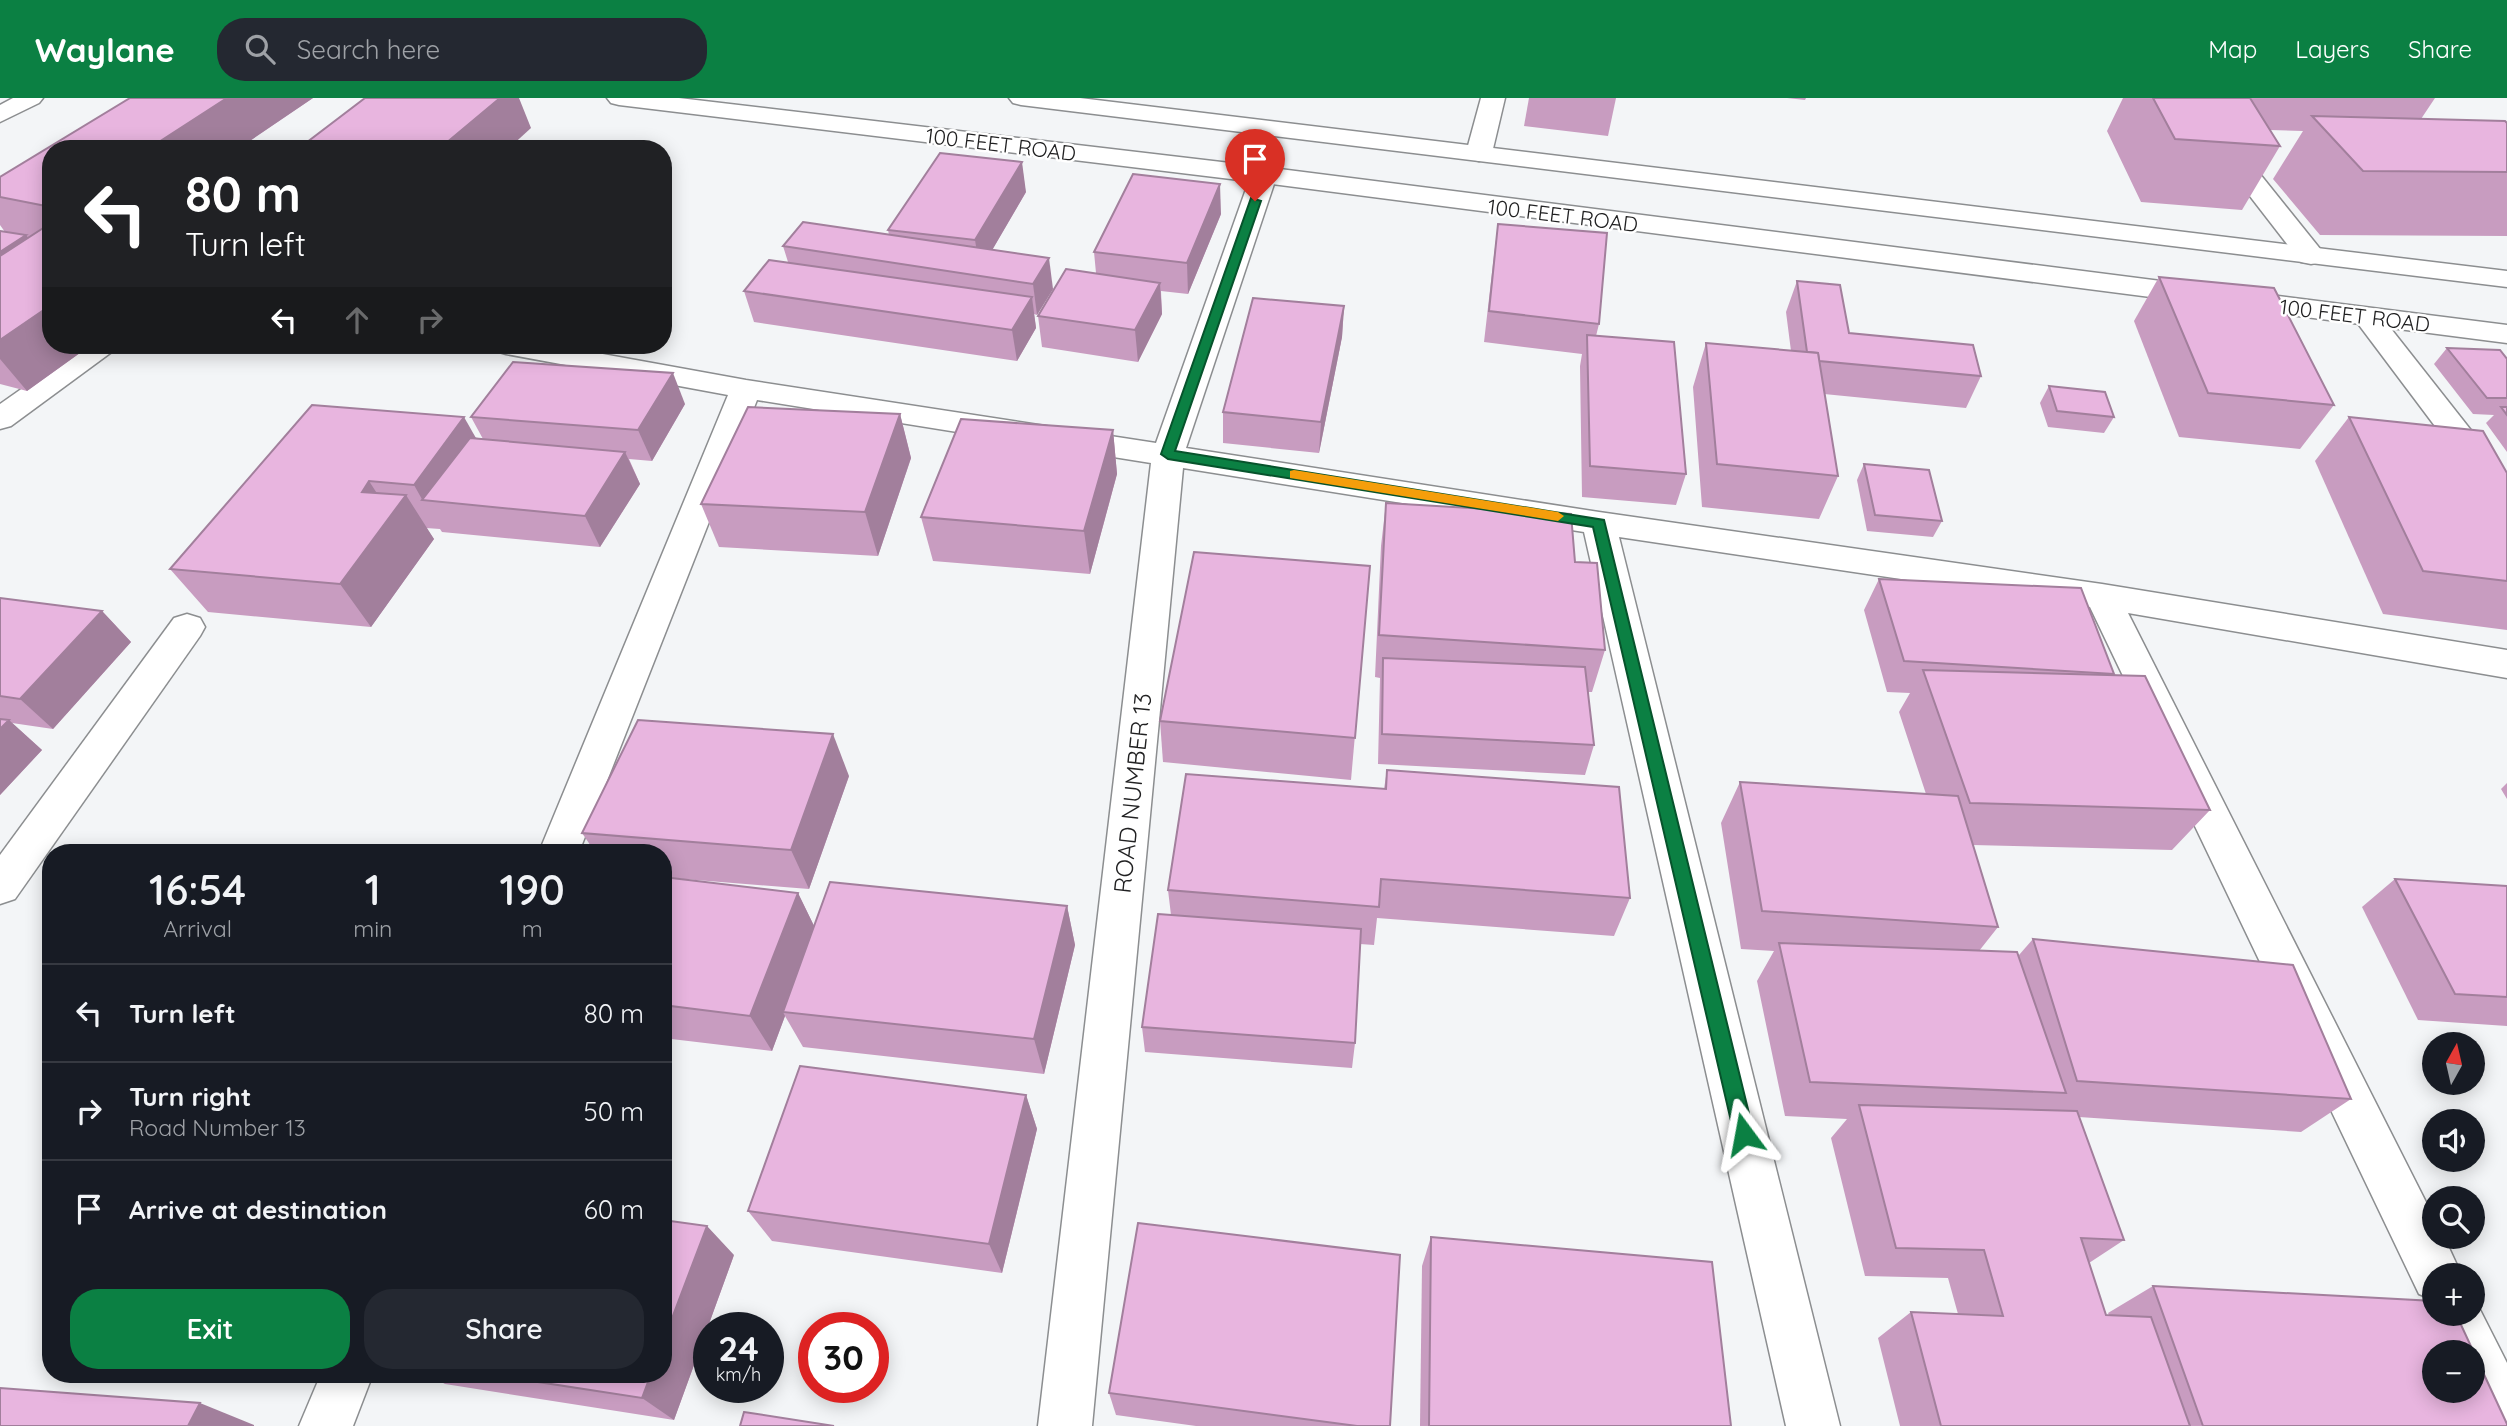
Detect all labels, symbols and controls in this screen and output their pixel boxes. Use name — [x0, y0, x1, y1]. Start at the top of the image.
search box — [217, 18, 707, 81]
text: Waylane — [35, 29, 175, 70]
icon: search — [241, 30, 279, 68]
text: Search here — [297, 33, 440, 66]
text: Map — [2208, 34, 2257, 64]
text: Layers — [2295, 34, 2370, 64]
text: Share — [2408, 34, 2472, 64]
street label: 100 FEET ROAD — [924, 122, 1078, 166]
pin — [1225, 129, 1285, 201]
icon: arrive — [1236, 140, 1274, 178]
text: 80 m — [185, 163, 301, 224]
icon: left — [70, 168, 161, 259]
street label: 100 FEET ROAD — [1486, 193, 1640, 237]
text: Turn left — [185, 224, 306, 264]
street label: 100 FEET ROAD — [2278, 293, 2432, 337]
icon: left — [265, 301, 303, 339]
icon: ahead — [338, 301, 376, 339]
icon: right — [411, 301, 449, 339]
street label: ROAD NUMBER 13 — [1107, 691, 1157, 895]
text: 16:54 — [149, 863, 246, 916]
text: 1 — [365, 863, 381, 916]
text: 190 — [500, 863, 565, 916]
text: Arrival — [163, 914, 232, 943]
text: min — [353, 914, 392, 943]
text: m — [522, 914, 543, 943]
icon: left — [70, 994, 108, 1032]
text: Turn left — [129, 997, 236, 1030]
text: 80 m — [584, 997, 644, 1030]
north arrow — [2422, 1032, 2485, 1096]
map controls — [2422, 1032, 2485, 1403]
text: Turn right — [129, 1080, 251, 1113]
icon: right — [70, 1092, 108, 1130]
text: 50 m — [584, 1095, 644, 1128]
position arrow — [1707, 1097, 1781, 1171]
button: sound — [2422, 1109, 2485, 1172]
text: Road Number 13 — [129, 1113, 306, 1142]
button: search — [2422, 1186, 2485, 1249]
icon: arrive — [70, 1190, 108, 1228]
text: Arrive at destination — [129, 1193, 387, 1226]
text: 60 m — [584, 1193, 644, 1226]
button: + — [2422, 1263, 2485, 1326]
button: Exit — [70, 1289, 350, 1369]
button: Share — [364, 1289, 644, 1369]
speed limit sign: 30 — [798, 1312, 889, 1403]
text: 24 — [718, 1326, 759, 1370]
button: − — [2422, 1340, 2485, 1403]
text: km/h — [716, 1363, 761, 1386]

